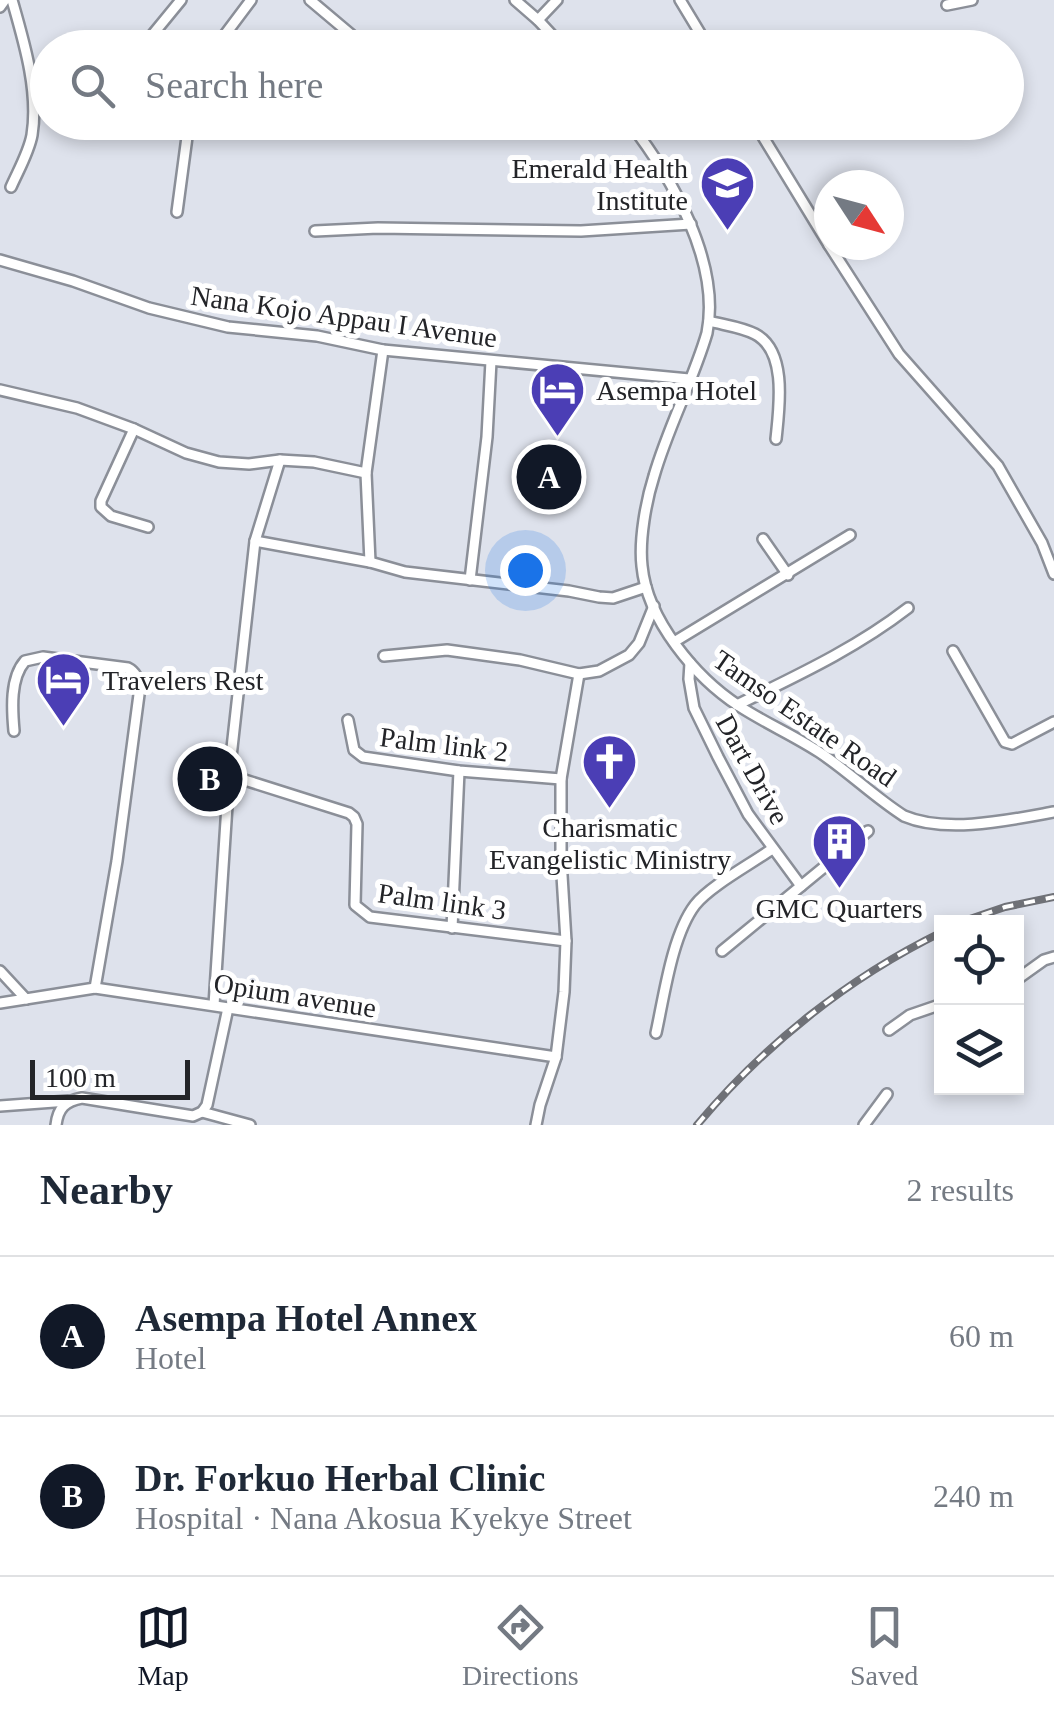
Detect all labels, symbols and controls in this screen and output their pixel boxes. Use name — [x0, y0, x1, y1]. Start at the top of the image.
search box — [30, 30, 1024, 140]
icon: search — [65, 58, 120, 113]
text: Search here — [145, 64, 323, 106]
place label: Emerald Health Institute — [512, 153, 688, 216]
school or university icon: Emerald Health Institute — [697, 154, 757, 233]
north arrow — [814, 170, 904, 260]
street label: Nana Kojo Appau I Avenue — [189, 280, 499, 353]
hotel icon: Asempa Hotel — [527, 360, 587, 439]
place label: Asempa Hotel — [596, 375, 757, 406]
pin: A — [516, 440, 582, 514]
your location — [500, 545, 551, 596]
street label: Tamso Estate Road — [707, 644, 902, 793]
hotel icon: Travelers Rest — [33, 650, 93, 729]
place label: Travelers Rest — [102, 665, 264, 696]
street label: Dart Drive — [710, 709, 795, 829]
street label: Palm link 2 — [378, 721, 510, 768]
church icon: Charismatic Evangelistic Ministry — [580, 731, 640, 810]
pin: B — [178, 742, 242, 816]
place label: Charismatic Evangelistic Ministry — [489, 812, 731, 875]
building icon: GMC Quarters — [809, 812, 869, 891]
street label: Palm link 3 — [376, 877, 508, 926]
place label: GMC Quarters — [755, 893, 923, 924]
map controls — [934, 915, 1024, 1095]
button: locate — [934, 915, 1024, 1005]
street label: Opium avenue — [211, 967, 378, 1024]
button: layers — [934, 1005, 1024, 1095]
scale bar — [30, 1055, 190, 1100]
text: 100 m — [45, 1062, 116, 1093]
text: Nearby — [40, 1167, 173, 1213]
text: 2 results — [906, 1172, 1014, 1208]
text: Asempa Hotel Annex — [135, 1297, 477, 1339]
text: A — [61, 1318, 84, 1354]
text: 60 m — [949, 1318, 1014, 1354]
text: Hotel — [135, 1340, 206, 1376]
text: Dr. Forkuo Herbal Clinic — [135, 1457, 545, 1499]
text: B — [62, 1478, 83, 1514]
text: 240 m — [933, 1478, 1014, 1514]
text: Hospital · Nana Akosua Kyekye Street — [135, 1500, 632, 1536]
tab: Map — [136, 1600, 191, 1692]
tab: Directions — [462, 1600, 579, 1692]
tab: Saved — [850, 1600, 918, 1692]

